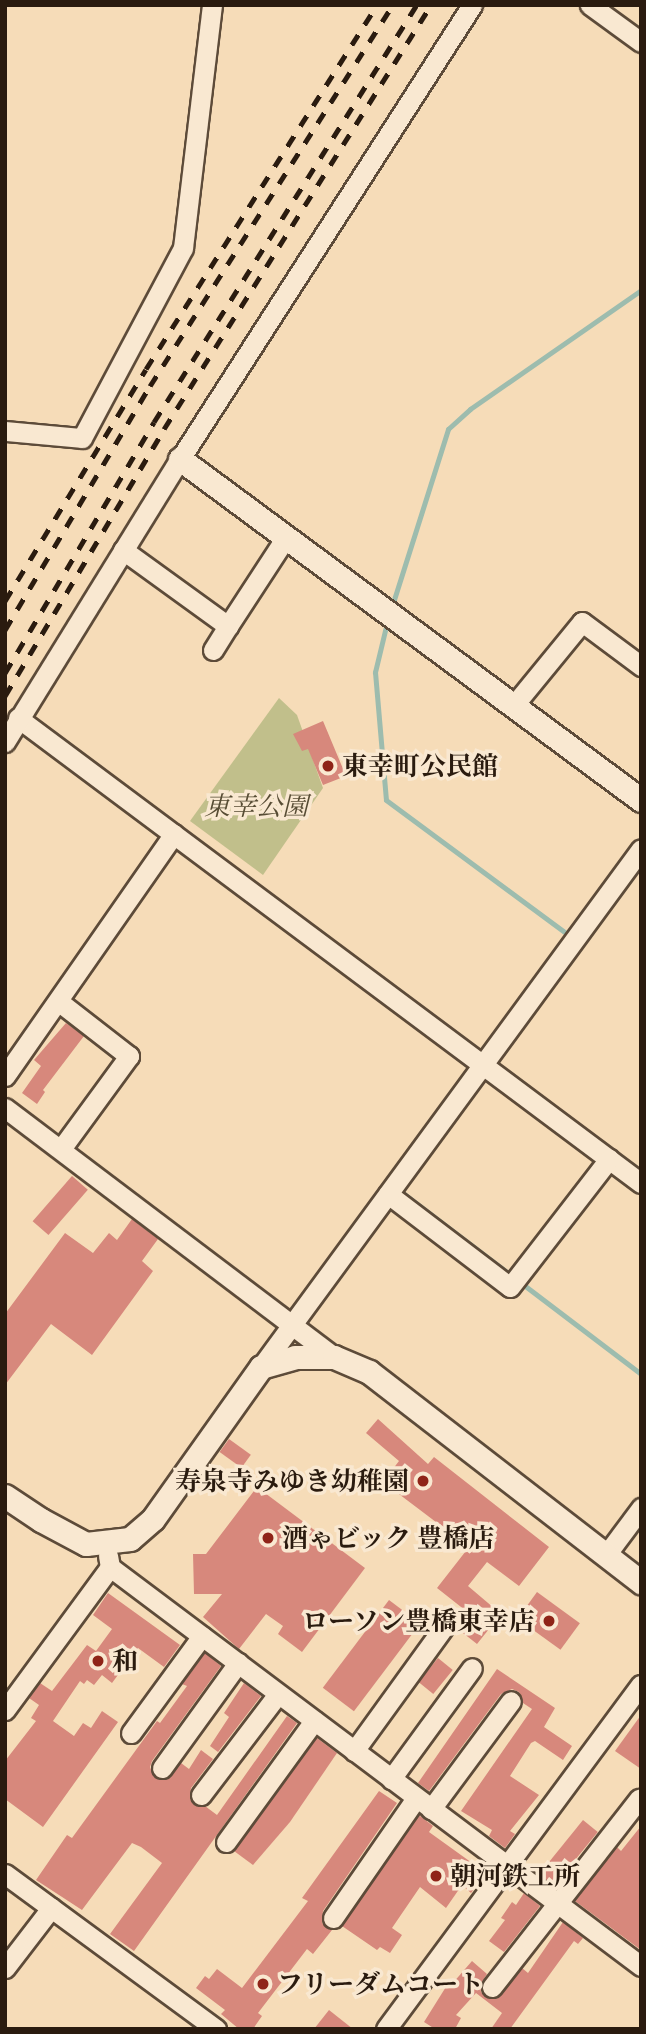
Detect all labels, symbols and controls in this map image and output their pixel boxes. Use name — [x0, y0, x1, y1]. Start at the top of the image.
place label: 東幸町公民館 — [342, 750, 498, 782]
marker: 東幸町公民館 — [320, 758, 336, 774]
park label: 東幸公園 — [204, 790, 308, 822]
place label: 寿泉寺みゆき幼稚園 — [175, 1465, 409, 1497]
marker: 寿泉寺みゆき幼稚園 — [415, 1473, 431, 1489]
place label: 酒ゃビック 豊橋店 — [282, 1522, 496, 1554]
marker: 酒ゃビック 豊橋店 — [260, 1530, 276, 1546]
place label: ローソン豊橋東幸店 — [301, 1605, 535, 1637]
marker: ローソン豊橋東幸店 — [541, 1613, 557, 1629]
place label: 和 — [112, 1645, 138, 1677]
marker: 和 — [90, 1653, 106, 1669]
place label: 朝河鉄工所 — [450, 1860, 580, 1892]
marker: 朝河鉄工所 — [428, 1868, 444, 1884]
place label: フリーダムコート — [277, 1968, 485, 2000]
marker: フリーダムコート — [255, 1976, 271, 1992]

